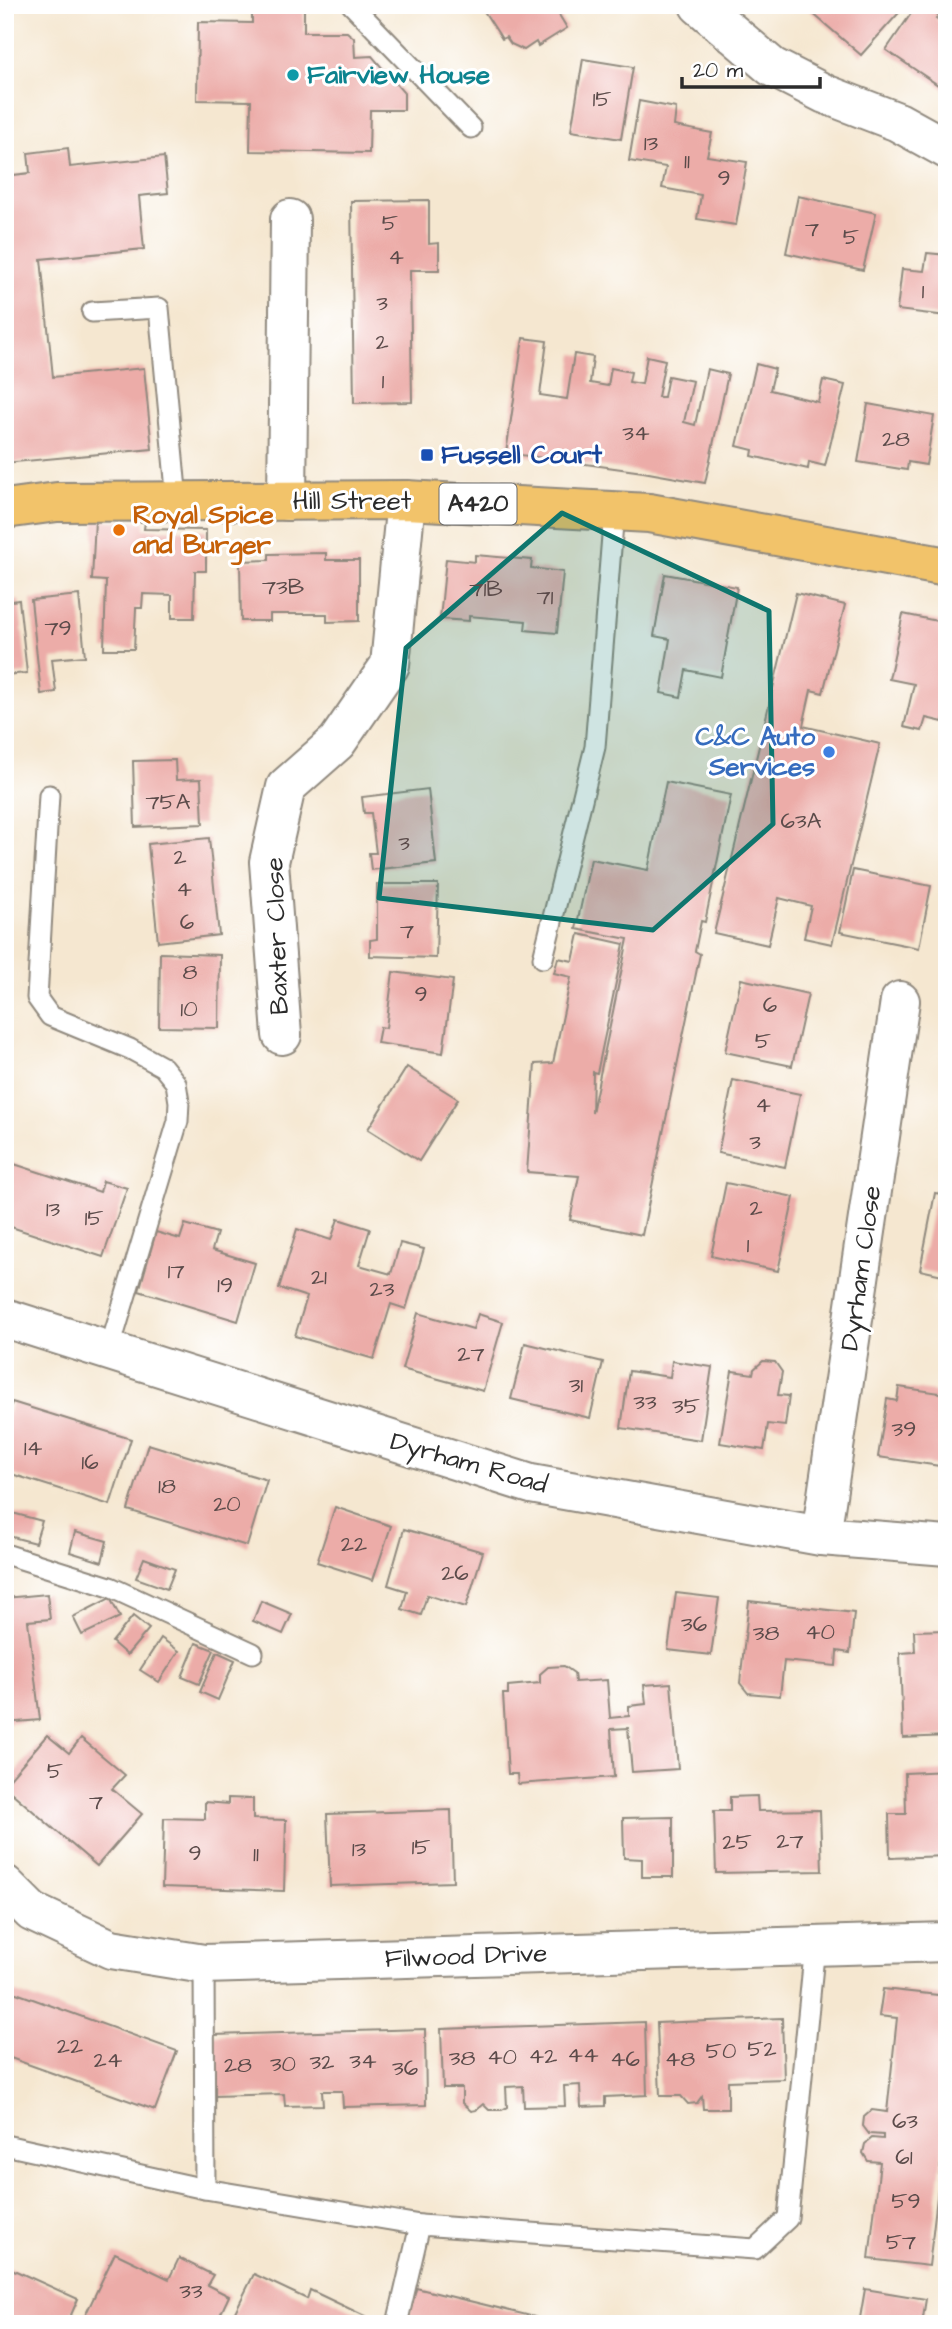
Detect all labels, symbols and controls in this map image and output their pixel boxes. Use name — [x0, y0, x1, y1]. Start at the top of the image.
scale bar — [682, 46, 821, 90]
text: 20 m — [693, 56, 744, 85]
place label: Fairview House — [307, 57, 490, 93]
marker: Fairview House — [285, 67, 301, 83]
house number: 15 — [592, 83, 612, 115]
house number: 13 — [644, 127, 659, 159]
house number: 11 — [684, 145, 690, 177]
house number: 9 — [717, 162, 731, 194]
house number: 5 — [382, 207, 398, 239]
house number: 7 — [805, 213, 819, 245]
house number: 5 — [843, 221, 859, 253]
house number: 4 — [388, 241, 404, 273]
house number: 1 — [922, 275, 925, 307]
house number: 3 — [376, 287, 388, 319]
house number: 2 — [375, 326, 389, 358]
house number: 1 — [382, 365, 385, 397]
house number: 34 — [622, 417, 650, 449]
house number: 28 — [882, 423, 910, 455]
place label: Fussell Court — [441, 437, 603, 473]
marker: Fussell Court — [419, 447, 435, 463]
street label: Hill Street — [293, 483, 412, 519]
road number: A420 — [440, 484, 516, 524]
place label: Royal Spice and Burger — [132, 497, 274, 566]
marker: Royal Spice and Burger — [111, 522, 127, 538]
house number: 73B — [262, 571, 304, 603]
house number: 71B — [469, 573, 503, 605]
house number: 71 — [536, 581, 554, 613]
house number: 79 — [44, 612, 72, 644]
place label: C&C Auto Services — [695, 719, 815, 785]
marker: C&C Auto Services — [821, 744, 837, 760]
house number: 75A — [145, 786, 191, 818]
house number: 63A — [781, 805, 822, 837]
house number: 3 — [398, 827, 410, 859]
house number: 2 — [173, 841, 187, 873]
street label: Baxter Close — [256, 857, 298, 1015]
house number: 4 — [176, 873, 192, 905]
house number: 6 — [180, 906, 194, 938]
house number: 7 — [400, 915, 414, 947]
house number: 8 — [183, 956, 198, 988]
house number: 9 — [414, 978, 428, 1010]
house number: 6 — [763, 989, 777, 1021]
house number: 10 — [180, 993, 198, 1025]
house number: 5 — [755, 1025, 771, 1057]
house number: 4 — [755, 1089, 771, 1121]
house number: 3 — [749, 1126, 761, 1158]
street label: Dyrham Close — [832, 1183, 892, 1353]
house number: 2 — [749, 1192, 763, 1224]
house number: 13 — [46, 1193, 61, 1225]
house number: 15 — [84, 1202, 104, 1234]
house number: 1 — [747, 1229, 750, 1261]
house number: 17 — [167, 1255, 185, 1287]
house number: 21 — [311, 1261, 327, 1293]
house number: 19 — [217, 1269, 233, 1301]
house number: 23 — [370, 1273, 395, 1305]
house number: 27 — [457, 1338, 485, 1370]
house number: 31 — [569, 1369, 583, 1401]
house number: 33 — [633, 1386, 657, 1418]
house number: 35 — [672, 1390, 700, 1422]
house number: 39 — [892, 1413, 916, 1445]
street label: Dyrham Road — [386, 1423, 552, 1505]
house number: 14 — [24, 1432, 43, 1464]
house number: 16 — [81, 1446, 99, 1478]
house number: 18 — [158, 1470, 176, 1502]
house number: 20 — [213, 1488, 241, 1520]
house number: 22 — [341, 1528, 367, 1560]
house number: 26 — [441, 1557, 469, 1589]
house number: 36 — [681, 1608, 707, 1640]
house number: 40 — [805, 1616, 835, 1648]
house number: 38 — [753, 1617, 779, 1649]
house number: 5 — [47, 1755, 63, 1787]
house number: 7 — [89, 1786, 103, 1818]
house number: 27 — [776, 1825, 804, 1857]
house number: 25 — [722, 1826, 752, 1858]
house number: 15 — [411, 1831, 431, 1863]
house number: 13 — [352, 1833, 367, 1865]
house number: 9 — [188, 1837, 202, 1869]
house number: 11 — [253, 1838, 259, 1870]
street label: Filwood Drive — [384, 1935, 548, 1977]
house number: 22 — [57, 2030, 83, 2062]
house number: 52 — [747, 2033, 777, 2065]
house number: 50 — [706, 2035, 736, 2067]
house number: 44 — [567, 2039, 599, 2071]
house number: 42 — [529, 2040, 557, 2072]
house number: 40 — [487, 2041, 517, 2073]
house number: 38 — [449, 2042, 475, 2074]
house number: 46 — [610, 2043, 640, 2075]
house number: 48 — [665, 2043, 695, 2075]
house number: 24 — [94, 2044, 123, 2076]
house number: 34 — [349, 2045, 377, 2077]
house number: 32 — [310, 2046, 334, 2078]
house number: 30 — [270, 2048, 296, 2080]
house number: 28 — [224, 2049, 252, 2081]
house number: 36 — [392, 2052, 418, 2084]
house number: 63 — [892, 2105, 918, 2137]
house number: 61 — [895, 2141, 913, 2173]
house number: 59 — [891, 2185, 921, 2217]
house number: 57 — [886, 2226, 916, 2258]
house number: 33 — [179, 2275, 203, 2307]

